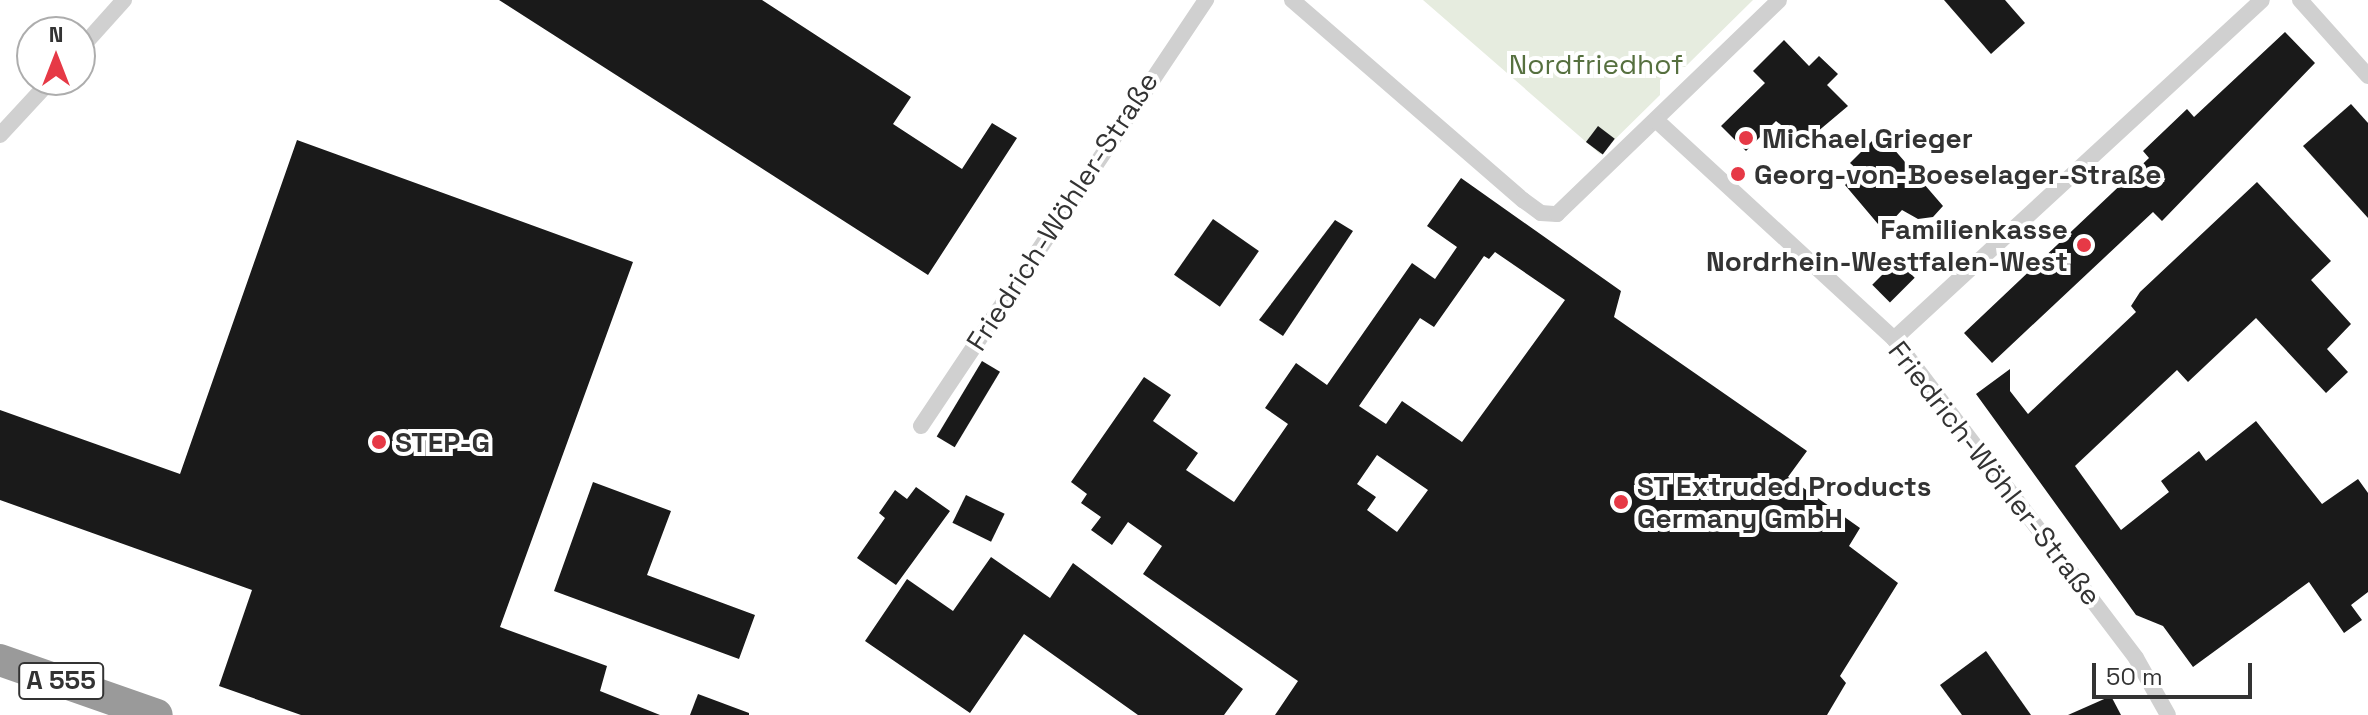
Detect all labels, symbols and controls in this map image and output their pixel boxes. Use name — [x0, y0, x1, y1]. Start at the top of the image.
north arrow — [16, 16, 96, 96]
text: N — [49, 20, 63, 48]
park label: Nordfriedhof — [1509, 47, 1683, 81]
street label: Friedrich-Wöhler-Straße — [959, 65, 1165, 357]
place label: Michael Grieger — [1762, 121, 1973, 155]
marker: Michael Grieger — [1737, 129, 1755, 147]
place label: Georg-von-Boeselager-Straße — [1754, 157, 2161, 191]
marker: Georg-von-Boeselager-Straße — [1729, 165, 1747, 183]
place label: Familienkasse Nordrhein-Westfalen-West — [1706, 212, 2068, 278]
marker: Familienkasse Nordrhein-Westfalen-West — [2075, 236, 2093, 254]
street label: Friedrich-Wöhler-Straße — [1881, 334, 2109, 612]
place label: STEP-G — [395, 425, 490, 459]
marker: STEP-G — [370, 433, 388, 451]
place label: ST Extruded Products Germany GmbH — [1637, 469, 1932, 535]
marker: ST Extruded Products Germany GmbH — [1612, 493, 1630, 511]
scale bar — [2096, 647, 2256, 697]
road number: A 555 — [17, 659, 105, 703]
text: 50 m — [2106, 661, 2163, 692]

